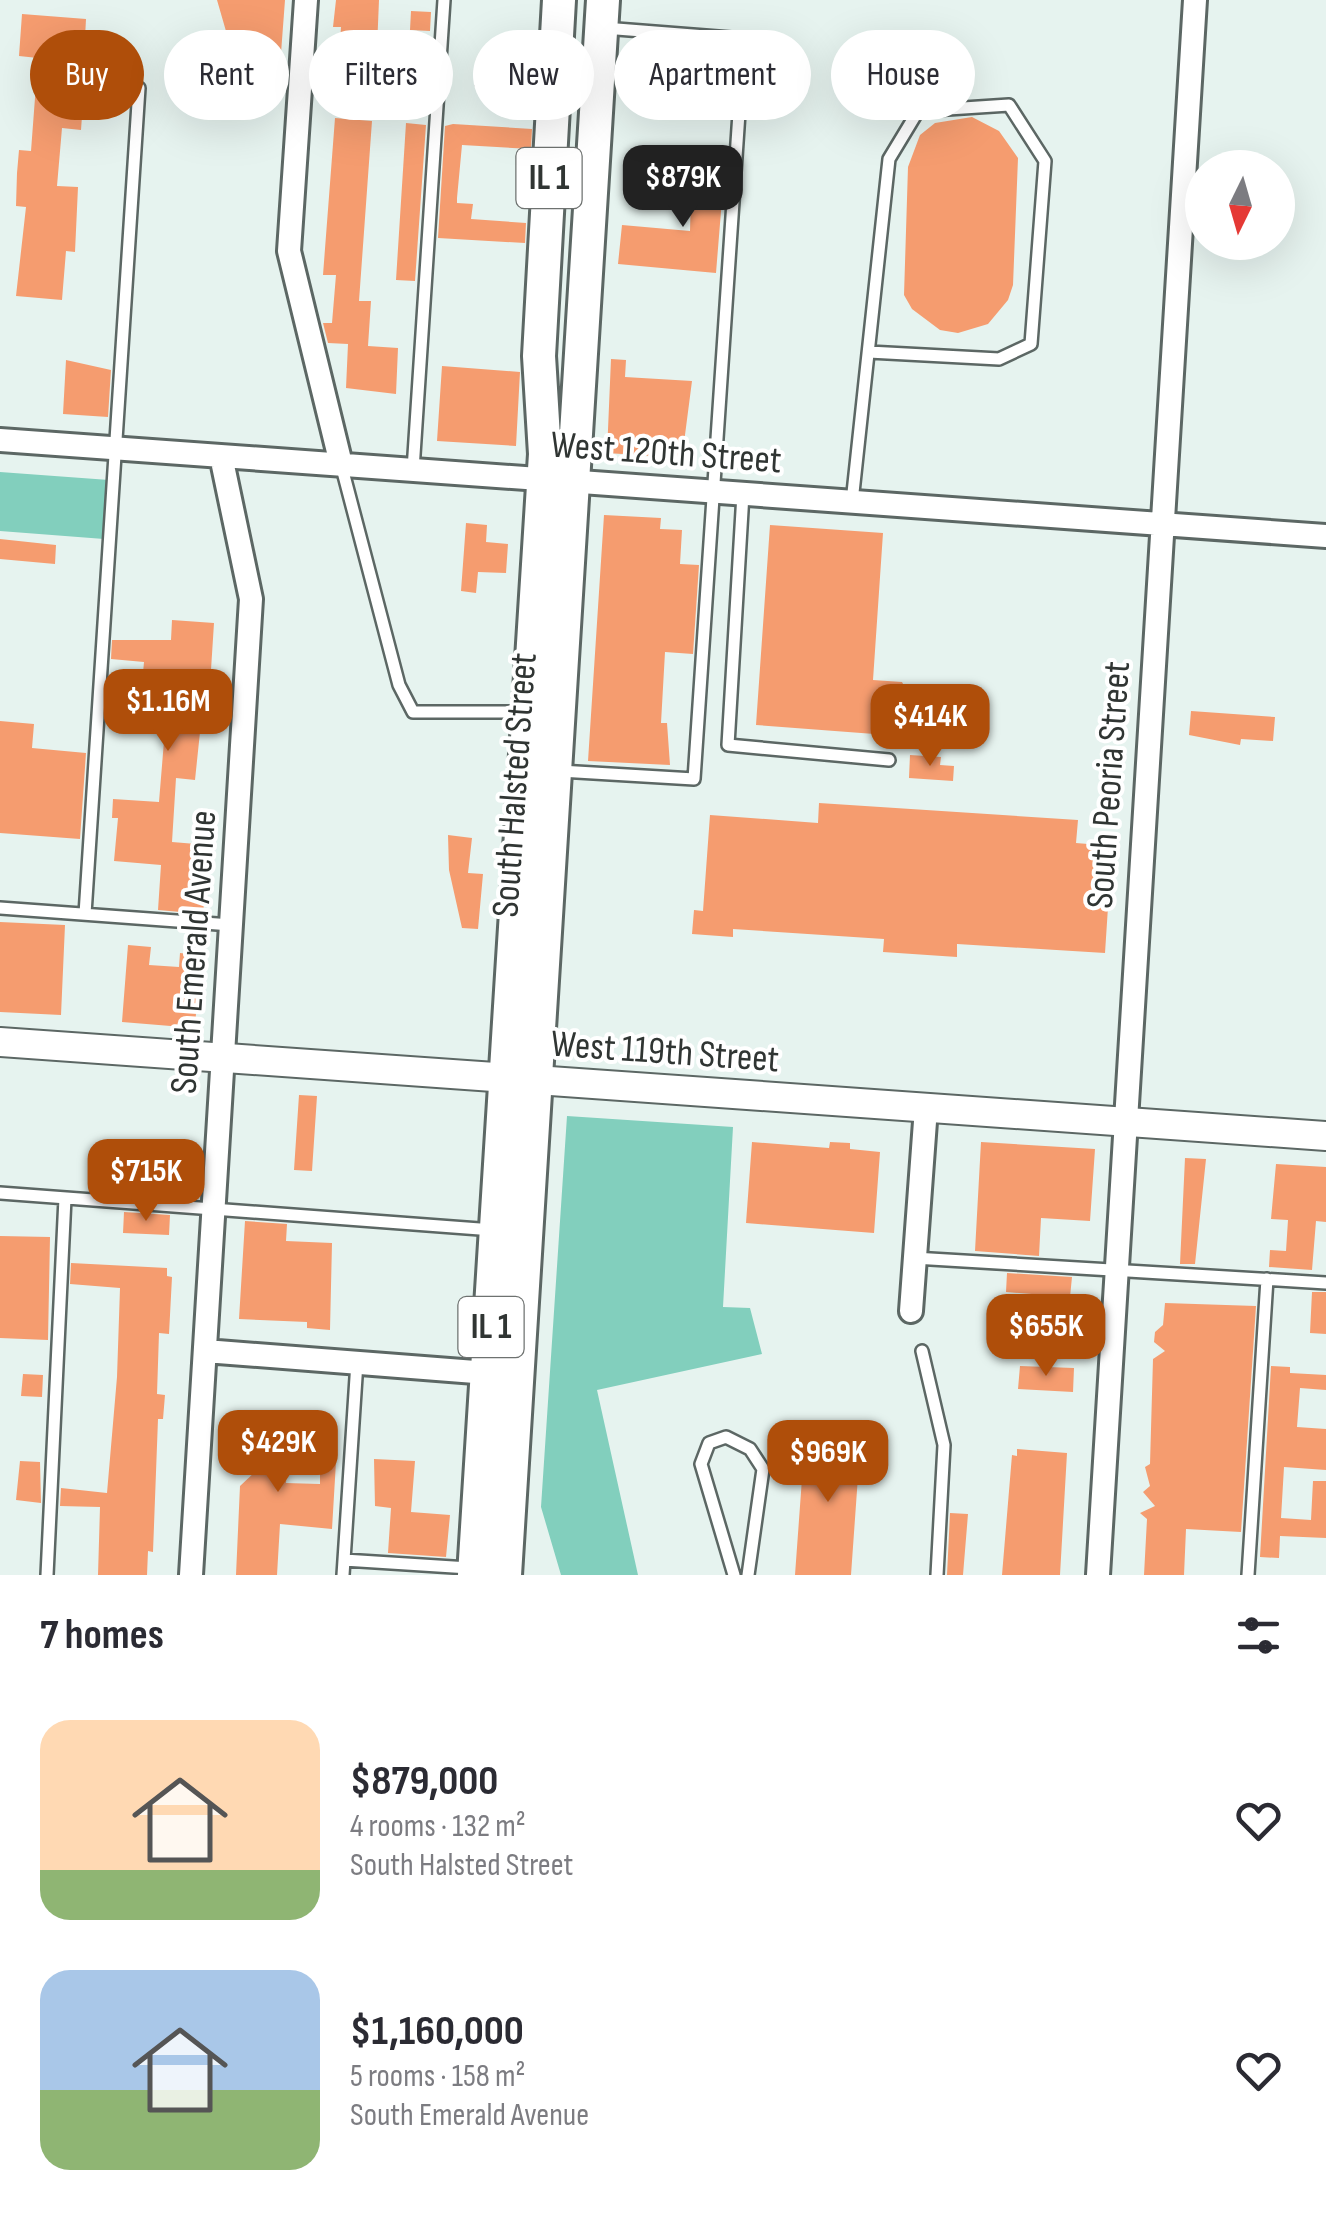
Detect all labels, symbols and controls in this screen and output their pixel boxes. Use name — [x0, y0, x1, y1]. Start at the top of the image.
chip: Buy — [30, 30, 144, 120]
chip: Rent — [164, 30, 289, 120]
chip: Filters — [309, 30, 453, 120]
chip: New — [473, 30, 594, 120]
chip: Apartment — [614, 30, 811, 120]
chip: House — [831, 30, 975, 120]
pin: $879K — [613, 145, 753, 230]
road number: IL 1 — [516, 148, 582, 208]
north arrow — [1185, 150, 1295, 260]
map controls — [1185, 150, 1295, 260]
text: $879K — [645, 158, 721, 197]
street label: West 120th Street — [549, 422, 783, 484]
street label: South Halsted Street — [483, 651, 547, 919]
street label: South Peoria Street — [1078, 660, 1140, 910]
pin: $1.16M — [87, 669, 249, 754]
text: $1.16M — [125, 682, 211, 721]
pin: $414K — [860, 684, 1000, 769]
text: $414K — [893, 697, 967, 736]
street label: South Emerald Avenue — [162, 809, 226, 1095]
street label: West 119th Street — [549, 1022, 781, 1082]
pin: $715K — [76, 1139, 216, 1224]
text: $715K — [110, 1152, 182, 1191]
pin: $655K — [976, 1294, 1116, 1379]
road number: IL 1 — [458, 1297, 524, 1357]
text: $655K — [1008, 1307, 1084, 1346]
pin: $429K — [208, 1410, 348, 1495]
pin: $969K — [758, 1420, 898, 1505]
text: $429K — [240, 1423, 316, 1462]
text: $969K — [789, 1433, 867, 1472]
icon: filters — [1231, 1608, 1286, 1663]
text: 7 homes — [40, 1610, 164, 1661]
text: $879,000 — [350, 1756, 498, 1807]
icon: home — [120, 1760, 240, 1880]
icon: heart — [1231, 1793, 1286, 1848]
text: 4 rooms · 132 m² — [350, 1807, 526, 1846]
text: South Halsted Street — [350, 1846, 573, 1885]
text: $1,160,000 — [350, 2006, 524, 2057]
icon: home — [120, 2010, 240, 2130]
icon: heart — [1231, 2043, 1286, 2098]
text: 5 rooms · 158 m² — [350, 2057, 525, 2096]
text: South Emerald Avenue — [350, 2096, 589, 2135]

